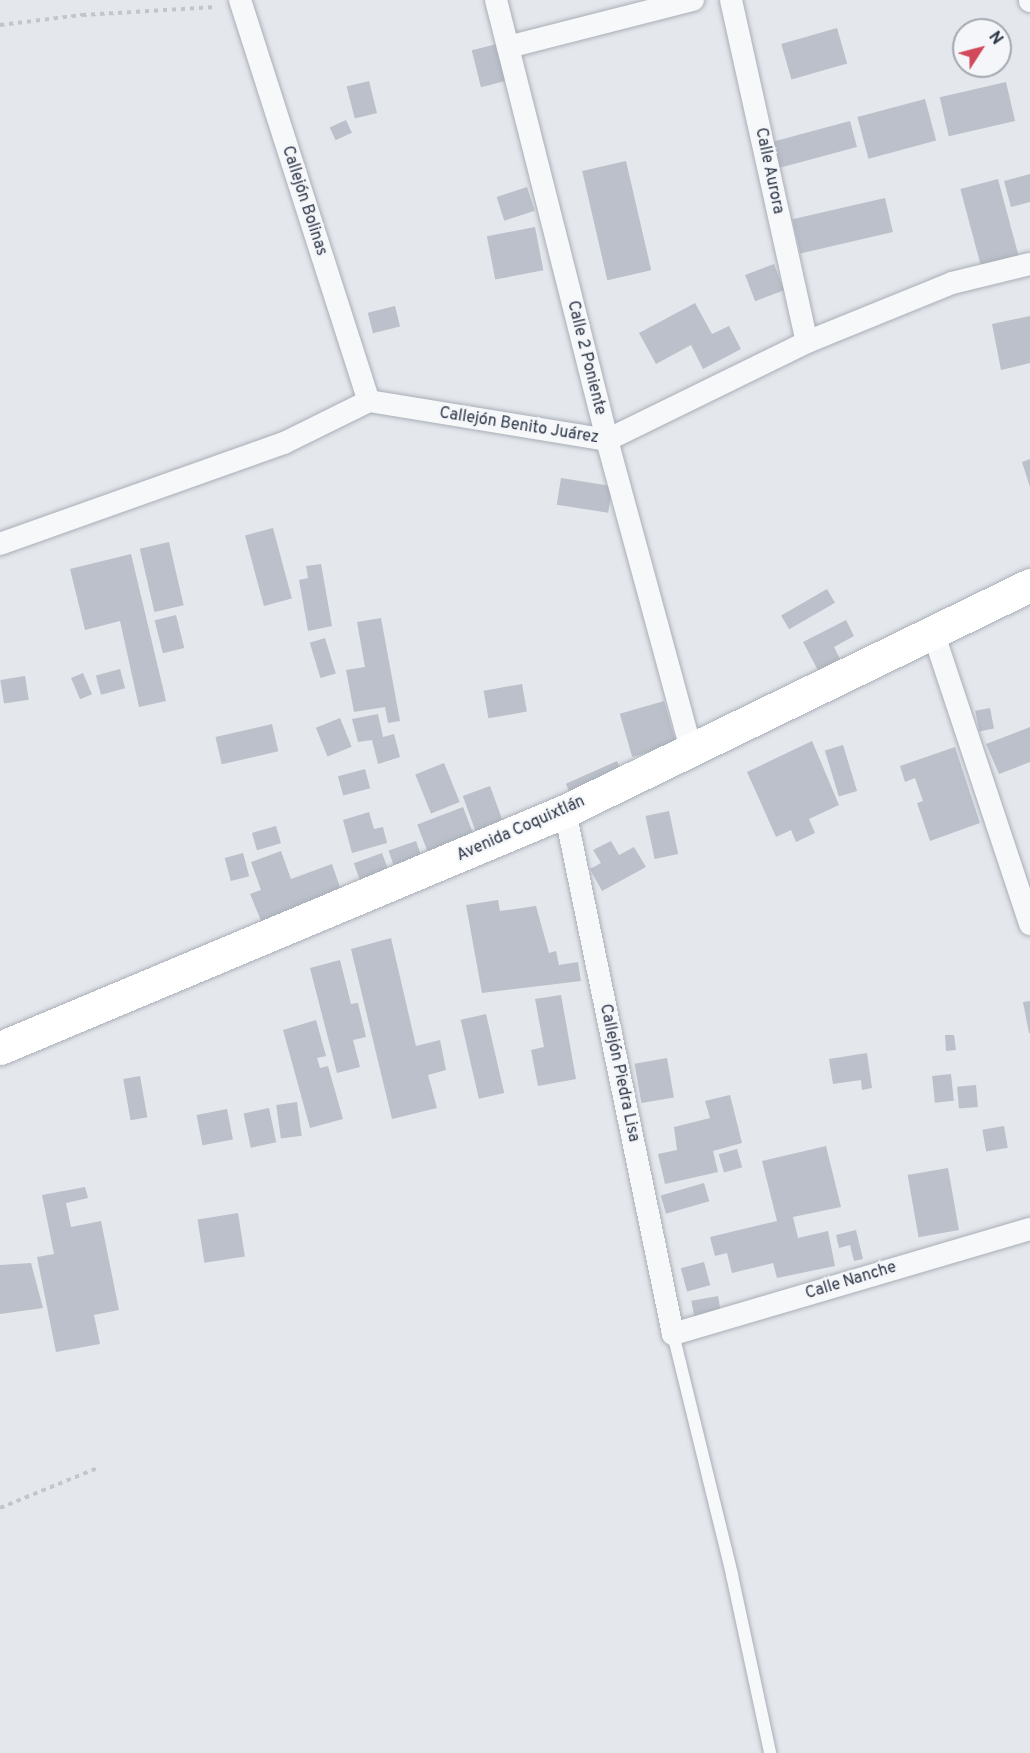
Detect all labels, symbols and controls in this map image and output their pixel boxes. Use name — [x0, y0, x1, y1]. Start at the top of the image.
north arrow — [952, 18, 1012, 78]
text: N — [983, 28, 1006, 49]
street label: Calle Aurora — [750, 126, 788, 216]
street label: Callejón Bolinas — [277, 144, 331, 258]
street label: Calle 2 Poniente — [563, 299, 609, 417]
street label: Callejón Benito Juárez — [438, 404, 600, 448]
street label: Avenida Coquixtlán — [454, 792, 588, 866]
street label: Callejón Piedra Lisa — [595, 1002, 643, 1144]
street label: Calle Nanche — [803, 1258, 899, 1304]

